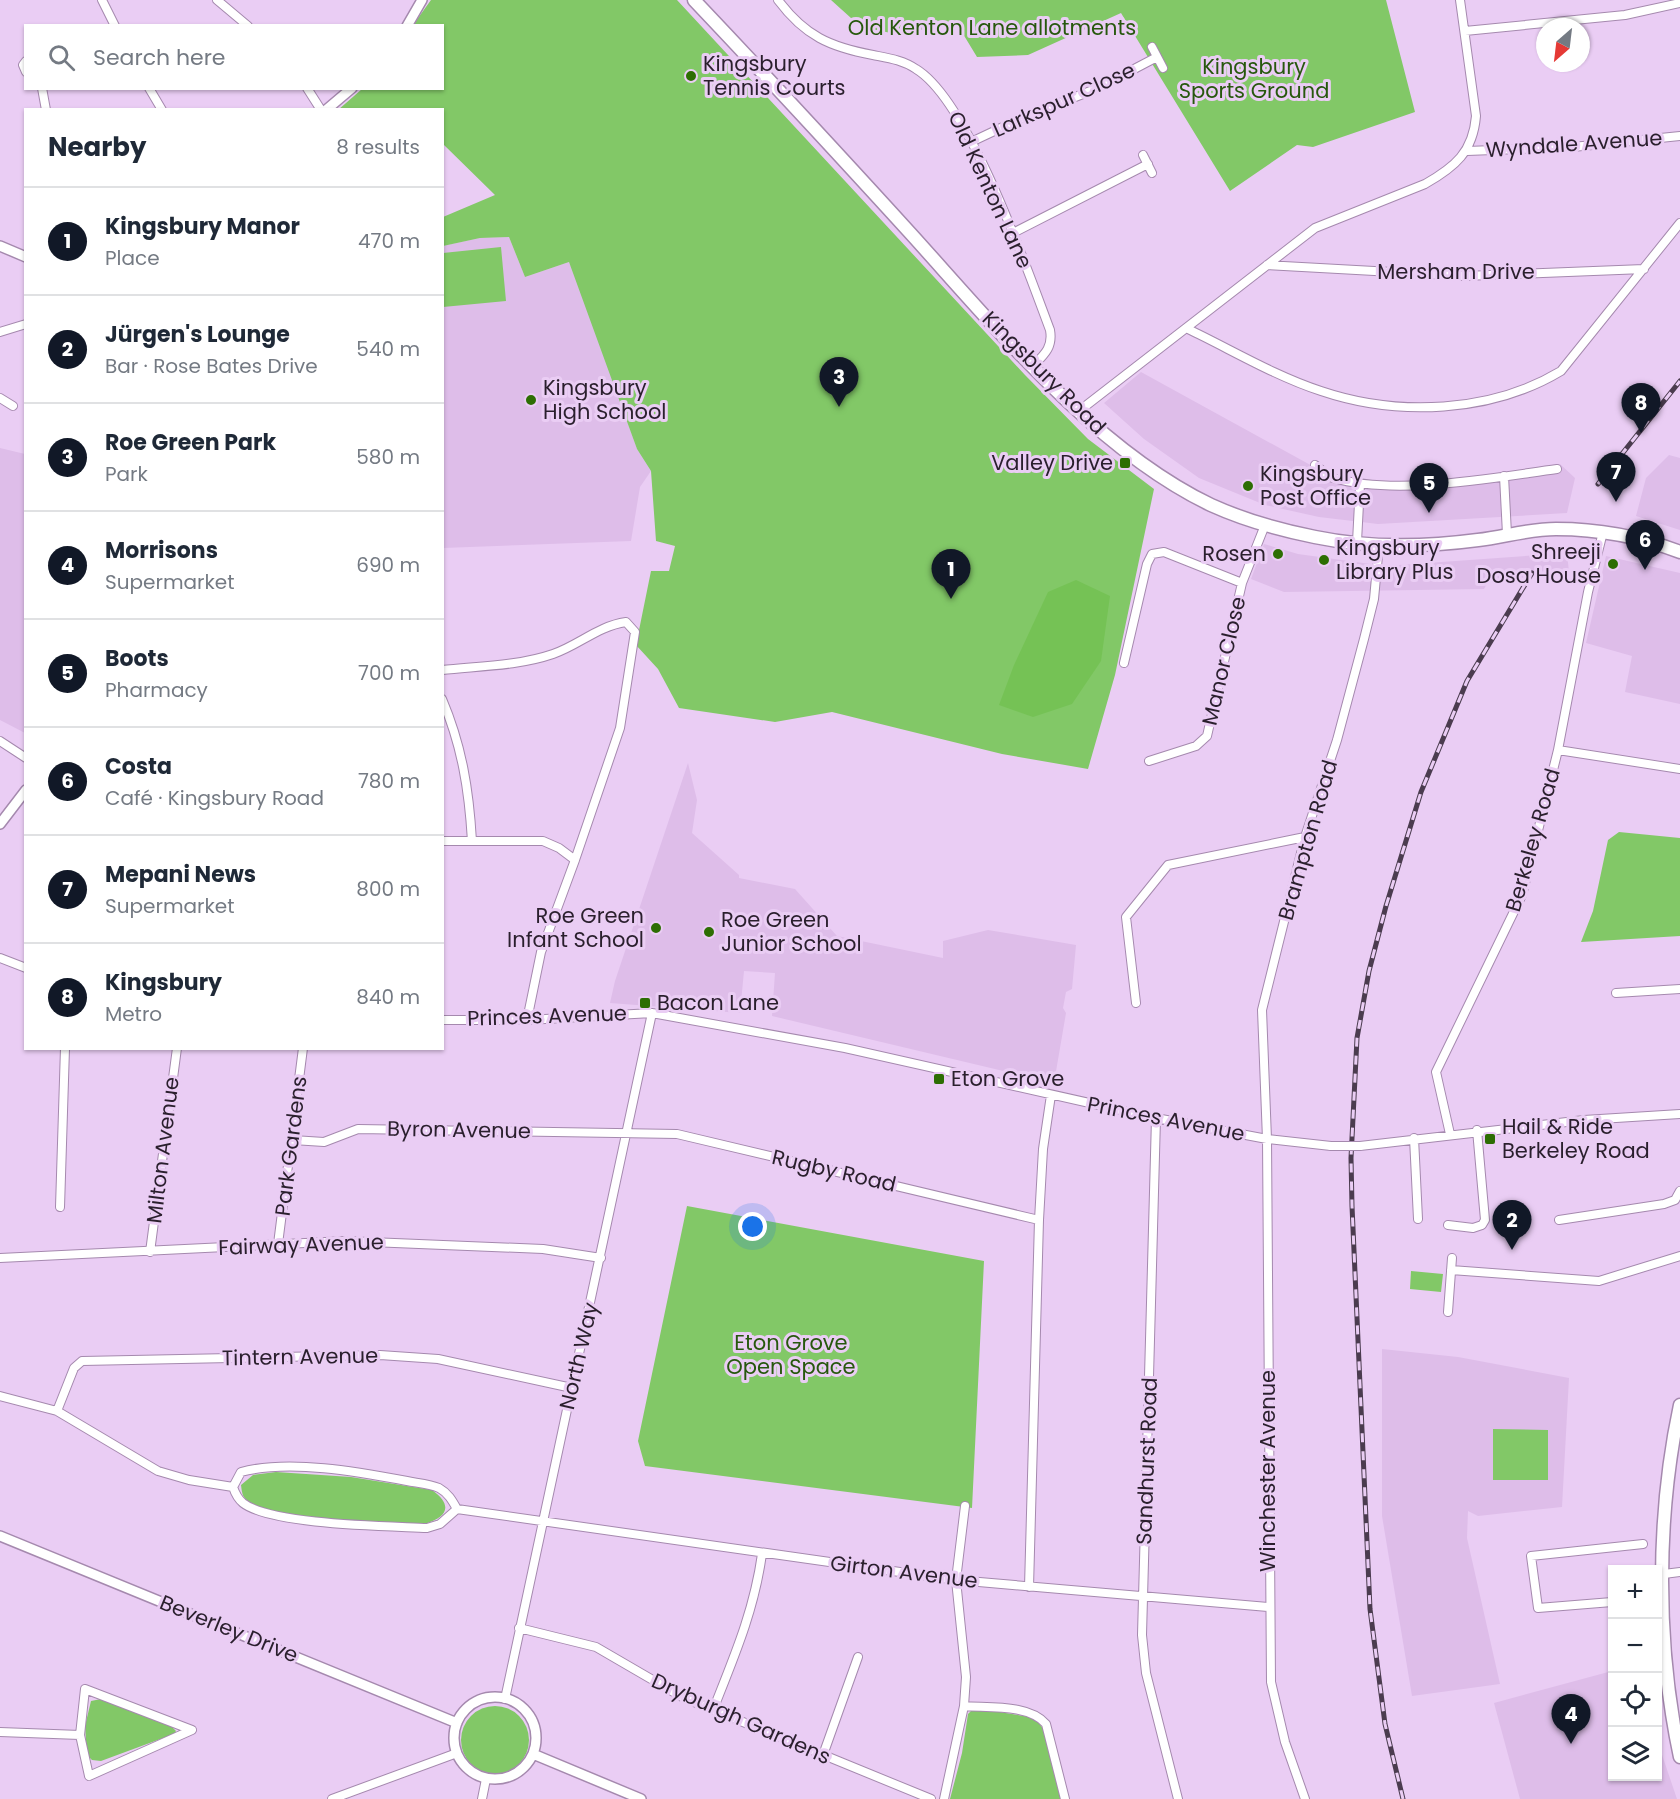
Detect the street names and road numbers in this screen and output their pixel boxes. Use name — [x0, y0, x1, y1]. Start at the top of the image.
street label: Larkspur Close — [988, 55, 1139, 144]
street label: Old Kenton Lane — [941, 106, 1040, 273]
street label: Wyndale Avenue — [1485, 123, 1663, 164]
street label: Mersham Drive — [1377, 257, 1535, 286]
street label: Kingsbury Road — [976, 304, 1113, 441]
street label: Manor Close — [1195, 594, 1252, 728]
street label: Brampton Road — [1271, 756, 1344, 923]
street label: Berkeley Road — [1498, 765, 1567, 915]
street label: Princes Avenue — [467, 998, 627, 1033]
street label: Park Gardens — [268, 1074, 313, 1217]
street label: Milton Avenue — [139, 1075, 186, 1225]
street label: Princes Avenue — [1085, 1089, 1247, 1148]
street label: Byron Avenue — [387, 1114, 531, 1145]
street label: Rugby Road — [769, 1142, 899, 1199]
street label: Fairway Avenue — [218, 1227, 384, 1262]
street label: North Way — [552, 1299, 605, 1412]
street label: Tintern Avenue — [222, 1341, 378, 1372]
street label: Winchester Avenue — [1253, 1370, 1282, 1572]
street label: Sandhurst Road — [1129, 1377, 1164, 1545]
street label: Girton Avenue — [829, 1548, 979, 1595]
street label: Beverley Drive — [156, 1588, 303, 1669]
street label: Dryburgh Gardens — [647, 1666, 835, 1771]

